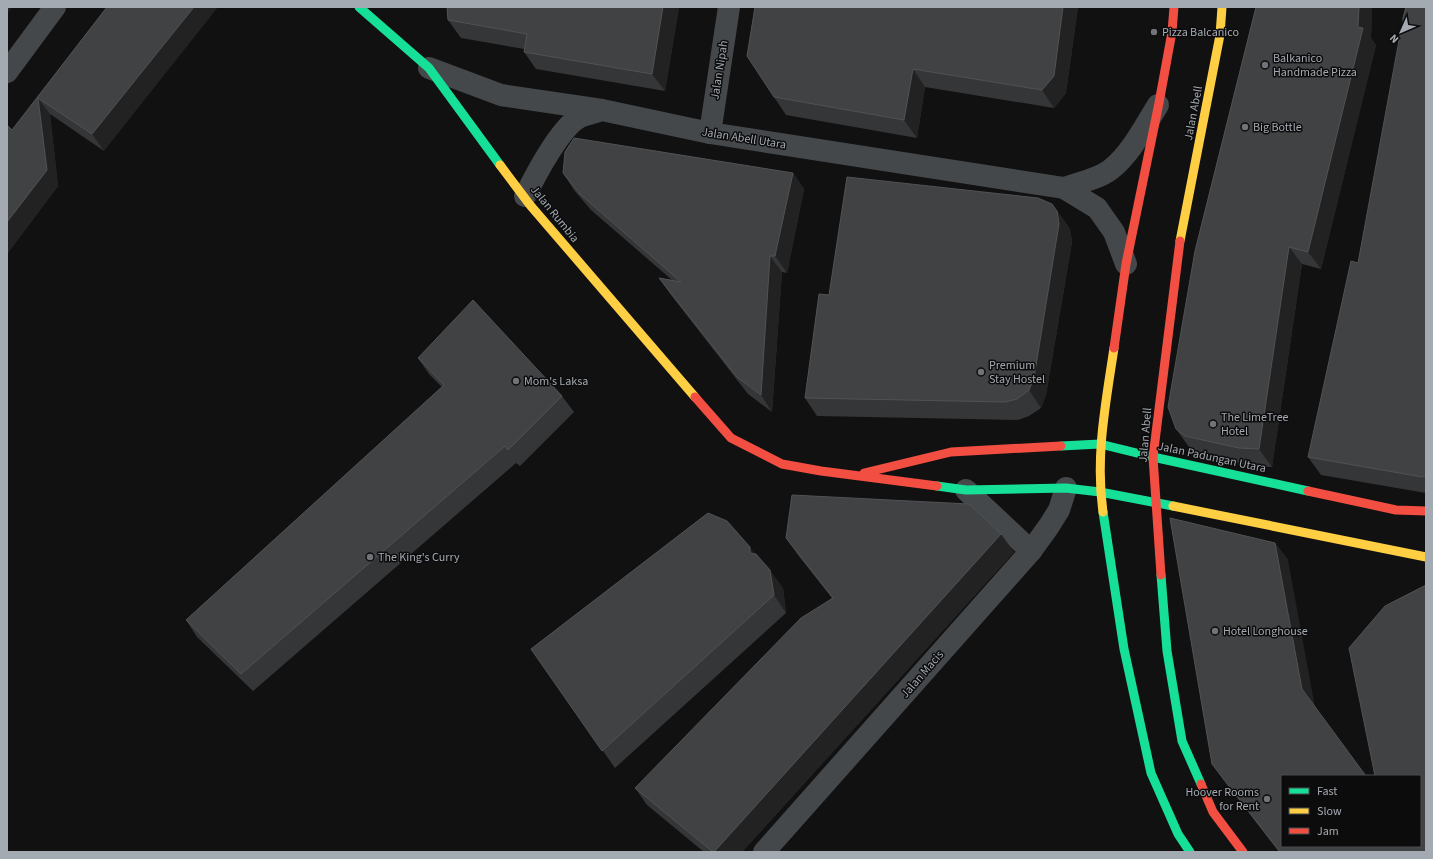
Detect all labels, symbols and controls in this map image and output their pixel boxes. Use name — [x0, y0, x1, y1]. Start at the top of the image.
north arrow — [1381, 12, 1421, 52]
place label: Pizza Balcanico — [1162, 24, 1239, 41]
marker: Pizza Balcanico — [1149, 27, 1159, 37]
text: N — [1386, 31, 1402, 47]
street label: Jalan Nipah — [706, 39, 733, 101]
place label: Balkanico Handmade Pizza — [1273, 50, 1357, 81]
marker: Balkanico Handmade Pizza — [1260, 60, 1270, 70]
street label: Jalan Abell — [1180, 84, 1207, 142]
place label: Big Bottle — [1253, 119, 1302, 136]
marker: Big Bottle — [1240, 122, 1250, 132]
street label: Jalan Abell Utara — [701, 123, 787, 154]
street label: Jalan Rumbia — [526, 182, 583, 246]
place label: Premium Stay Hostel — [989, 357, 1045, 388]
marker: Premium Stay Hostel — [976, 367, 986, 377]
place label: Mom's Laksa — [524, 373, 588, 390]
marker: Mom's Laksa — [511, 376, 521, 386]
street label: Jalan Abell — [1135, 407, 1156, 463]
place label: The LimeTree Hotel — [1221, 409, 1289, 440]
marker: The LimeTree Hotel — [1208, 419, 1218, 429]
street label: Jalan Padungan Utara — [1156, 438, 1268, 477]
place label: The King's Curry — [378, 549, 460, 566]
marker: The King's Curry — [365, 552, 375, 562]
place label: Hotel Longhouse — [1223, 623, 1308, 640]
marker: Hotel Longhouse — [1210, 626, 1220, 636]
street label: Jalan Macis — [897, 647, 948, 702]
legend — [1281, 775, 1421, 847]
text: Fast — [1317, 783, 1337, 800]
place label: Hoover Rooms for Rent — [1185, 784, 1259, 815]
marker: Hoover Rooms for Rent — [1262, 794, 1272, 804]
text: Slow — [1317, 803, 1342, 820]
text: Jam — [1317, 823, 1339, 840]

